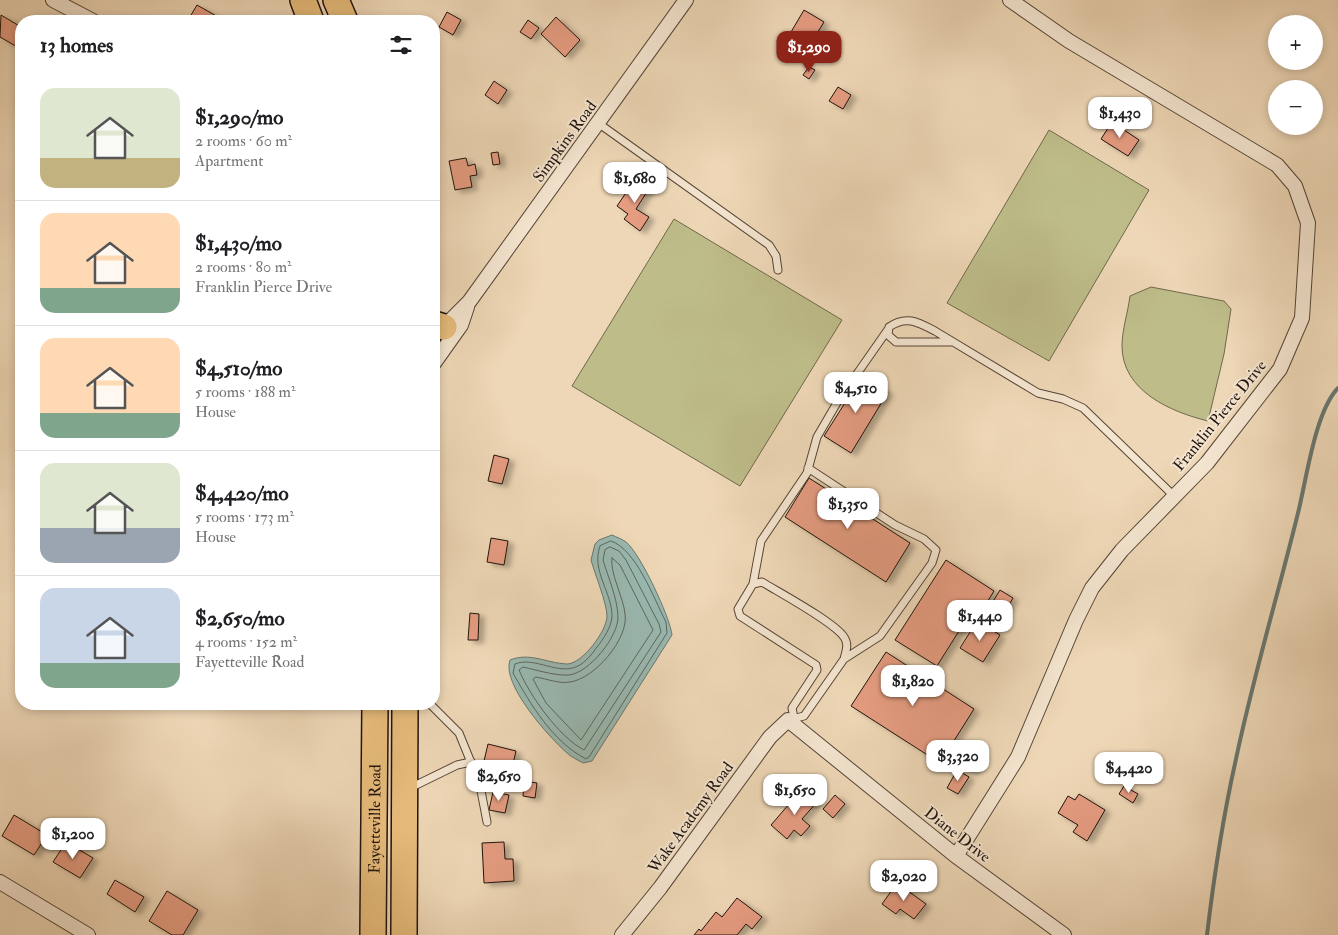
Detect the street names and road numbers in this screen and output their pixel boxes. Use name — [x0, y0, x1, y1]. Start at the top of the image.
street label: Simpkins Road — [529, 97, 602, 187]
street label: Franklin Pierce Drive — [1169, 356, 1271, 475]
street label: Wake Academy Road — [643, 758, 738, 878]
street label: Fayetteville Road — [365, 764, 385, 874]
street label: Diane Drive — [920, 803, 995, 867]

